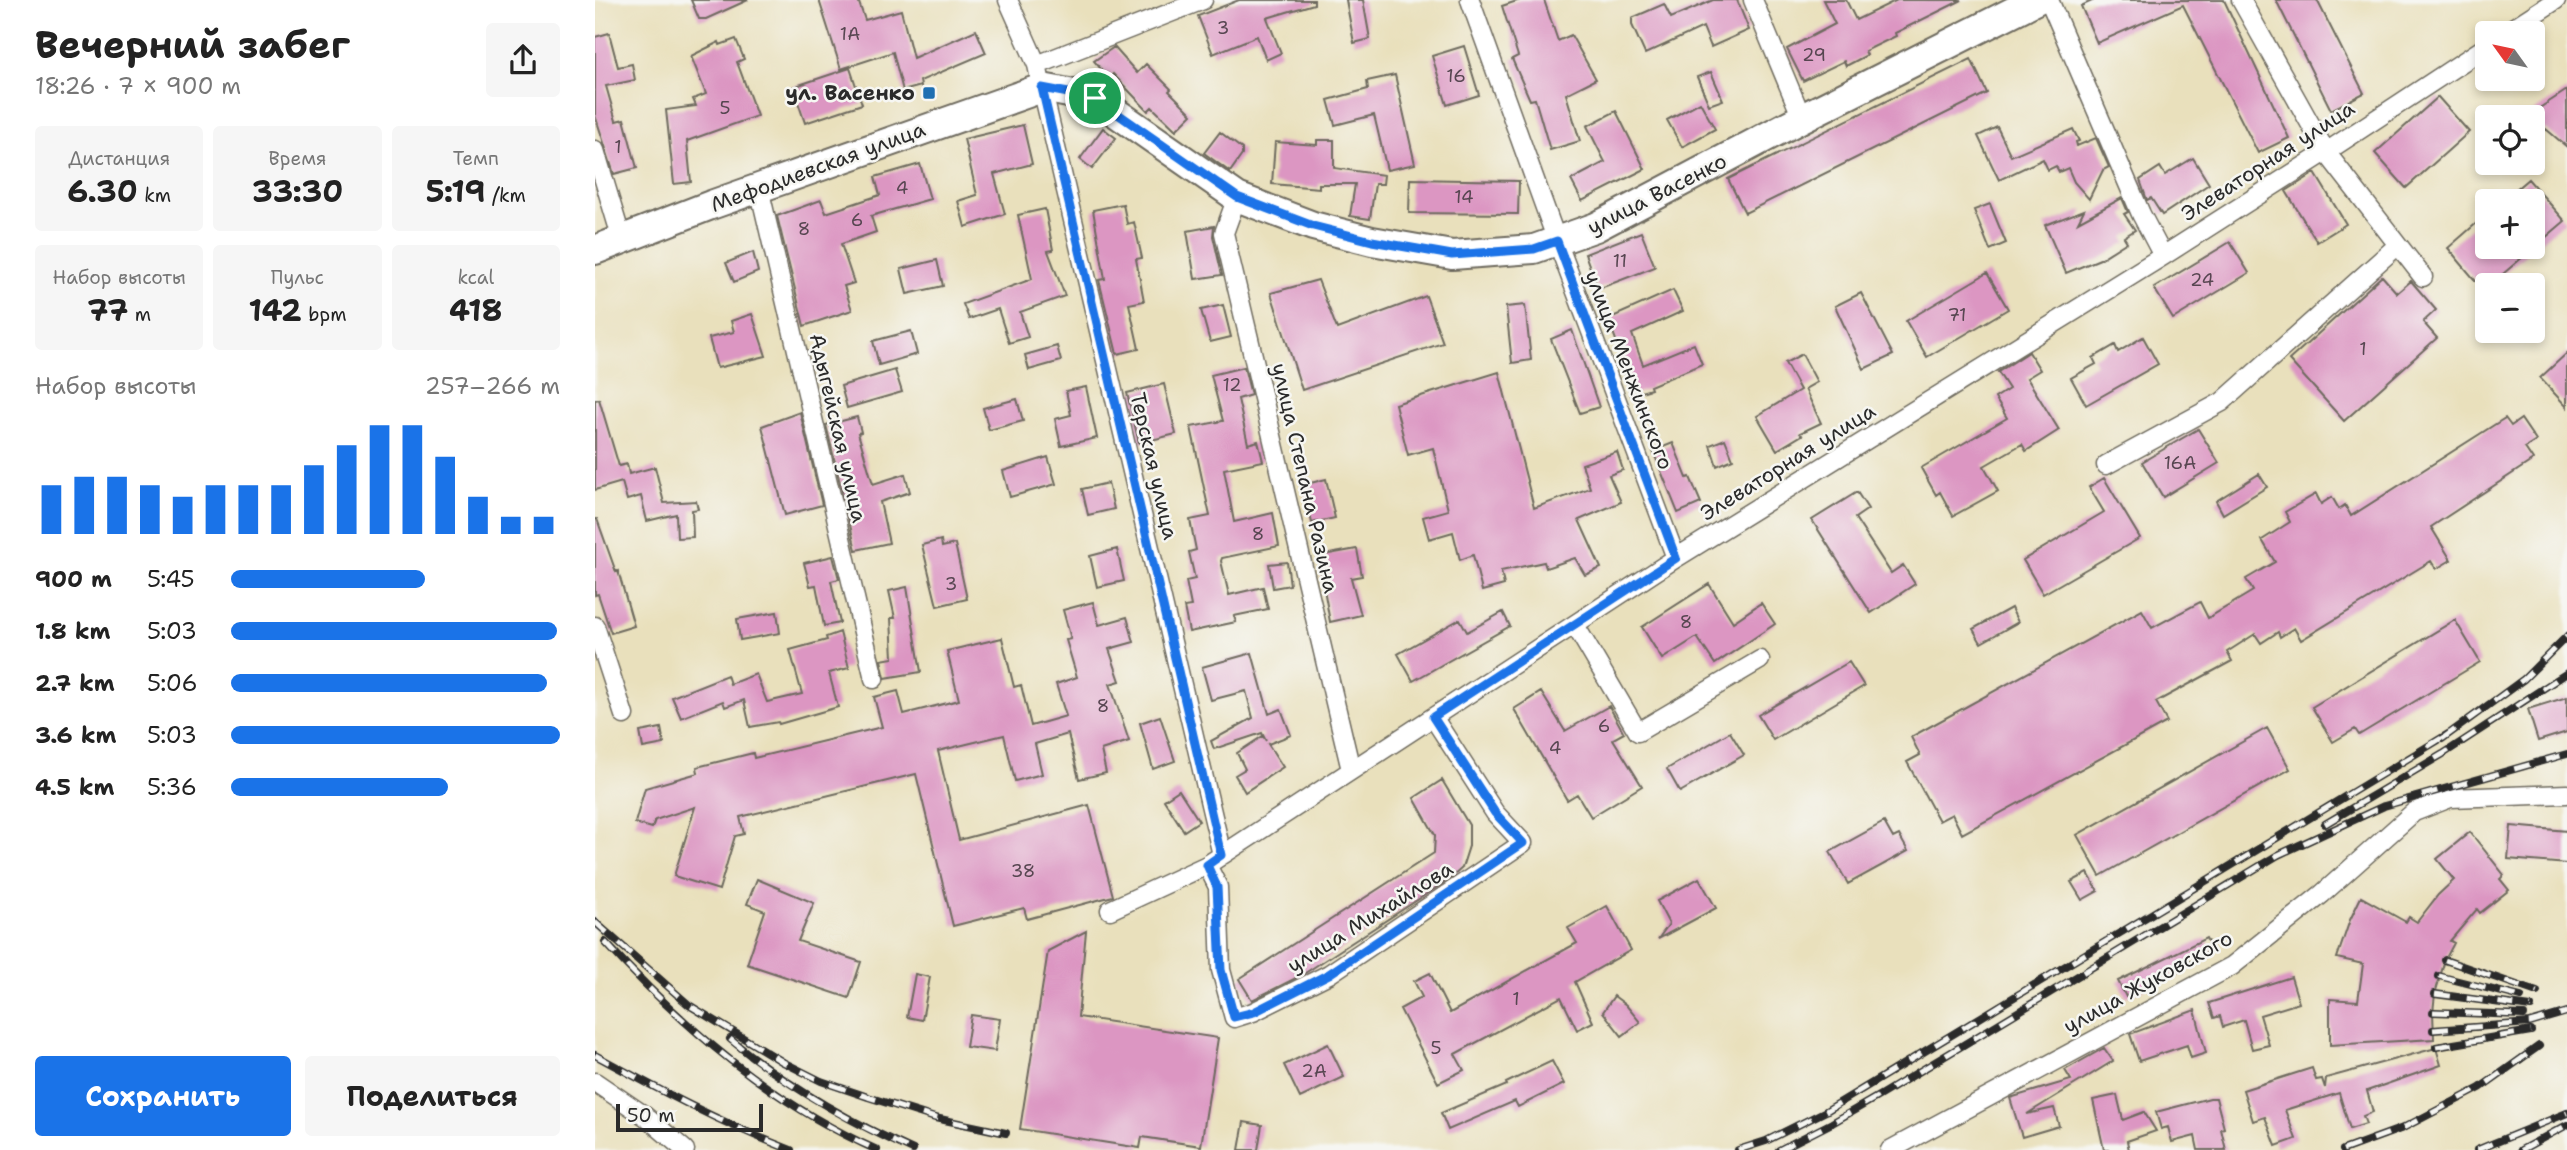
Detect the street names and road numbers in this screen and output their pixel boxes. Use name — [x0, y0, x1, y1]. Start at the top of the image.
street label: Элеваторная улица — [2176, 94, 2360, 228]
street label: Мефодиевская улица — [707, 115, 929, 219]
street label: улица Васенко — [1582, 147, 1732, 241]
street label: улица Менжинского — [1578, 266, 1680, 474]
street label: Адыгейская улица — [803, 331, 873, 525]
street label: улица Степана Разина — [1265, 360, 1345, 596]
street label: Терская улица — [1123, 390, 1185, 542]
street label: Элеваторная улица — [1695, 397, 1881, 527]
street label: улица Михайлова — [1282, 855, 1458, 979]
street label: улица Жуковского — [2058, 924, 2238, 1040]

